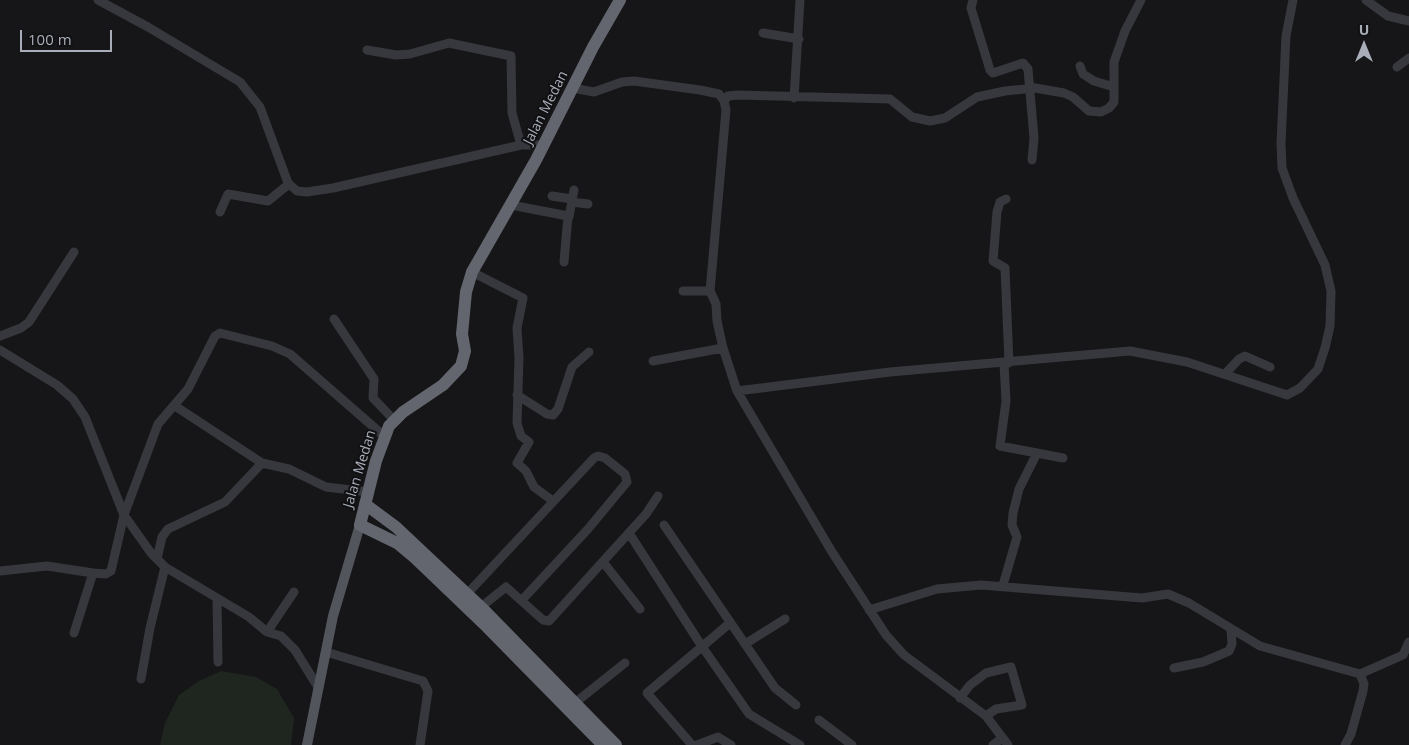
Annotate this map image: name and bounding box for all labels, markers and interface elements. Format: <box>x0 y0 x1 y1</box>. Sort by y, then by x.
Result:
scale bar <box>22 20 115 52</box>
north arrow <box>1339 20 1389 70</box>
text: U <box>1359 20 1369 39</box>
text: 100 m <box>28 29 72 49</box>
street label: Jalan Medan <box>520 68 572 148</box>
street label: Jalan Medan <box>340 428 380 510</box>

